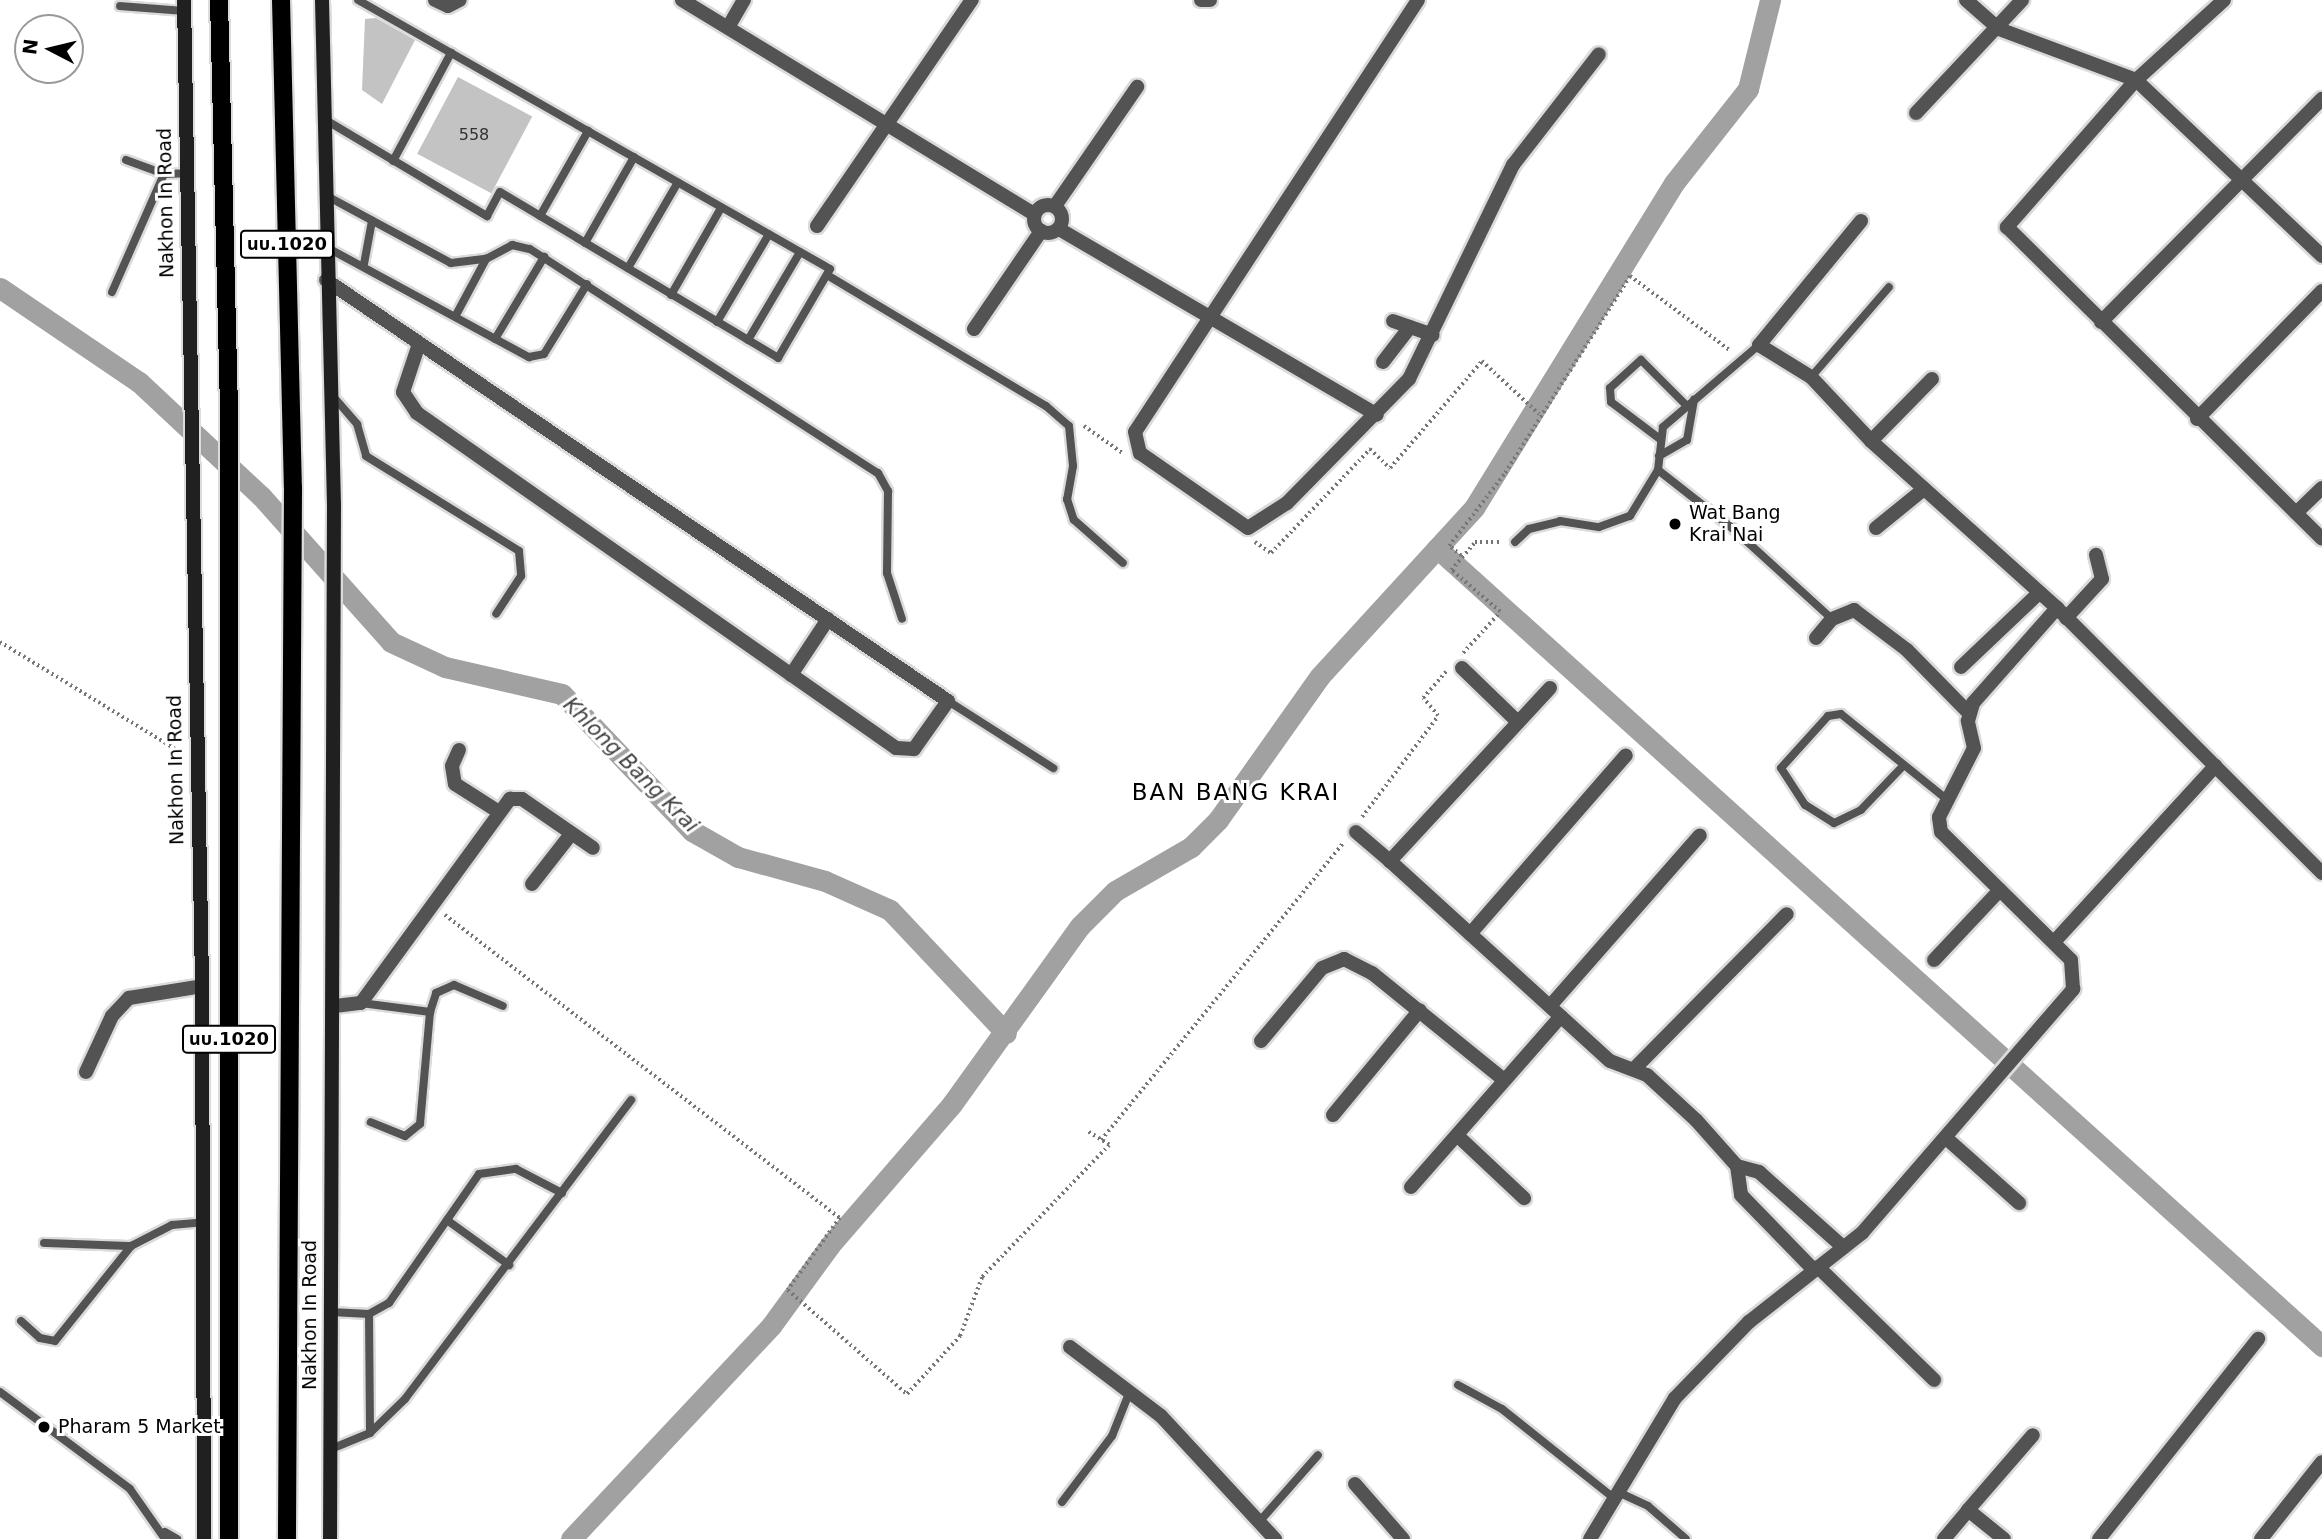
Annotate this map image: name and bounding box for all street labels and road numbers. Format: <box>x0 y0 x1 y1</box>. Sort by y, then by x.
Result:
street label: Nakhon In Road <box>153 128 179 278</box>
road number: นบ.1020 <box>240 230 334 258</box>
street label: Nakhon In Road <box>163 695 189 845</box>
road number: นบ.1020 <box>182 1024 276 1054</box>
street label: Nakhon In Road <box>299 1240 321 1390</box>

